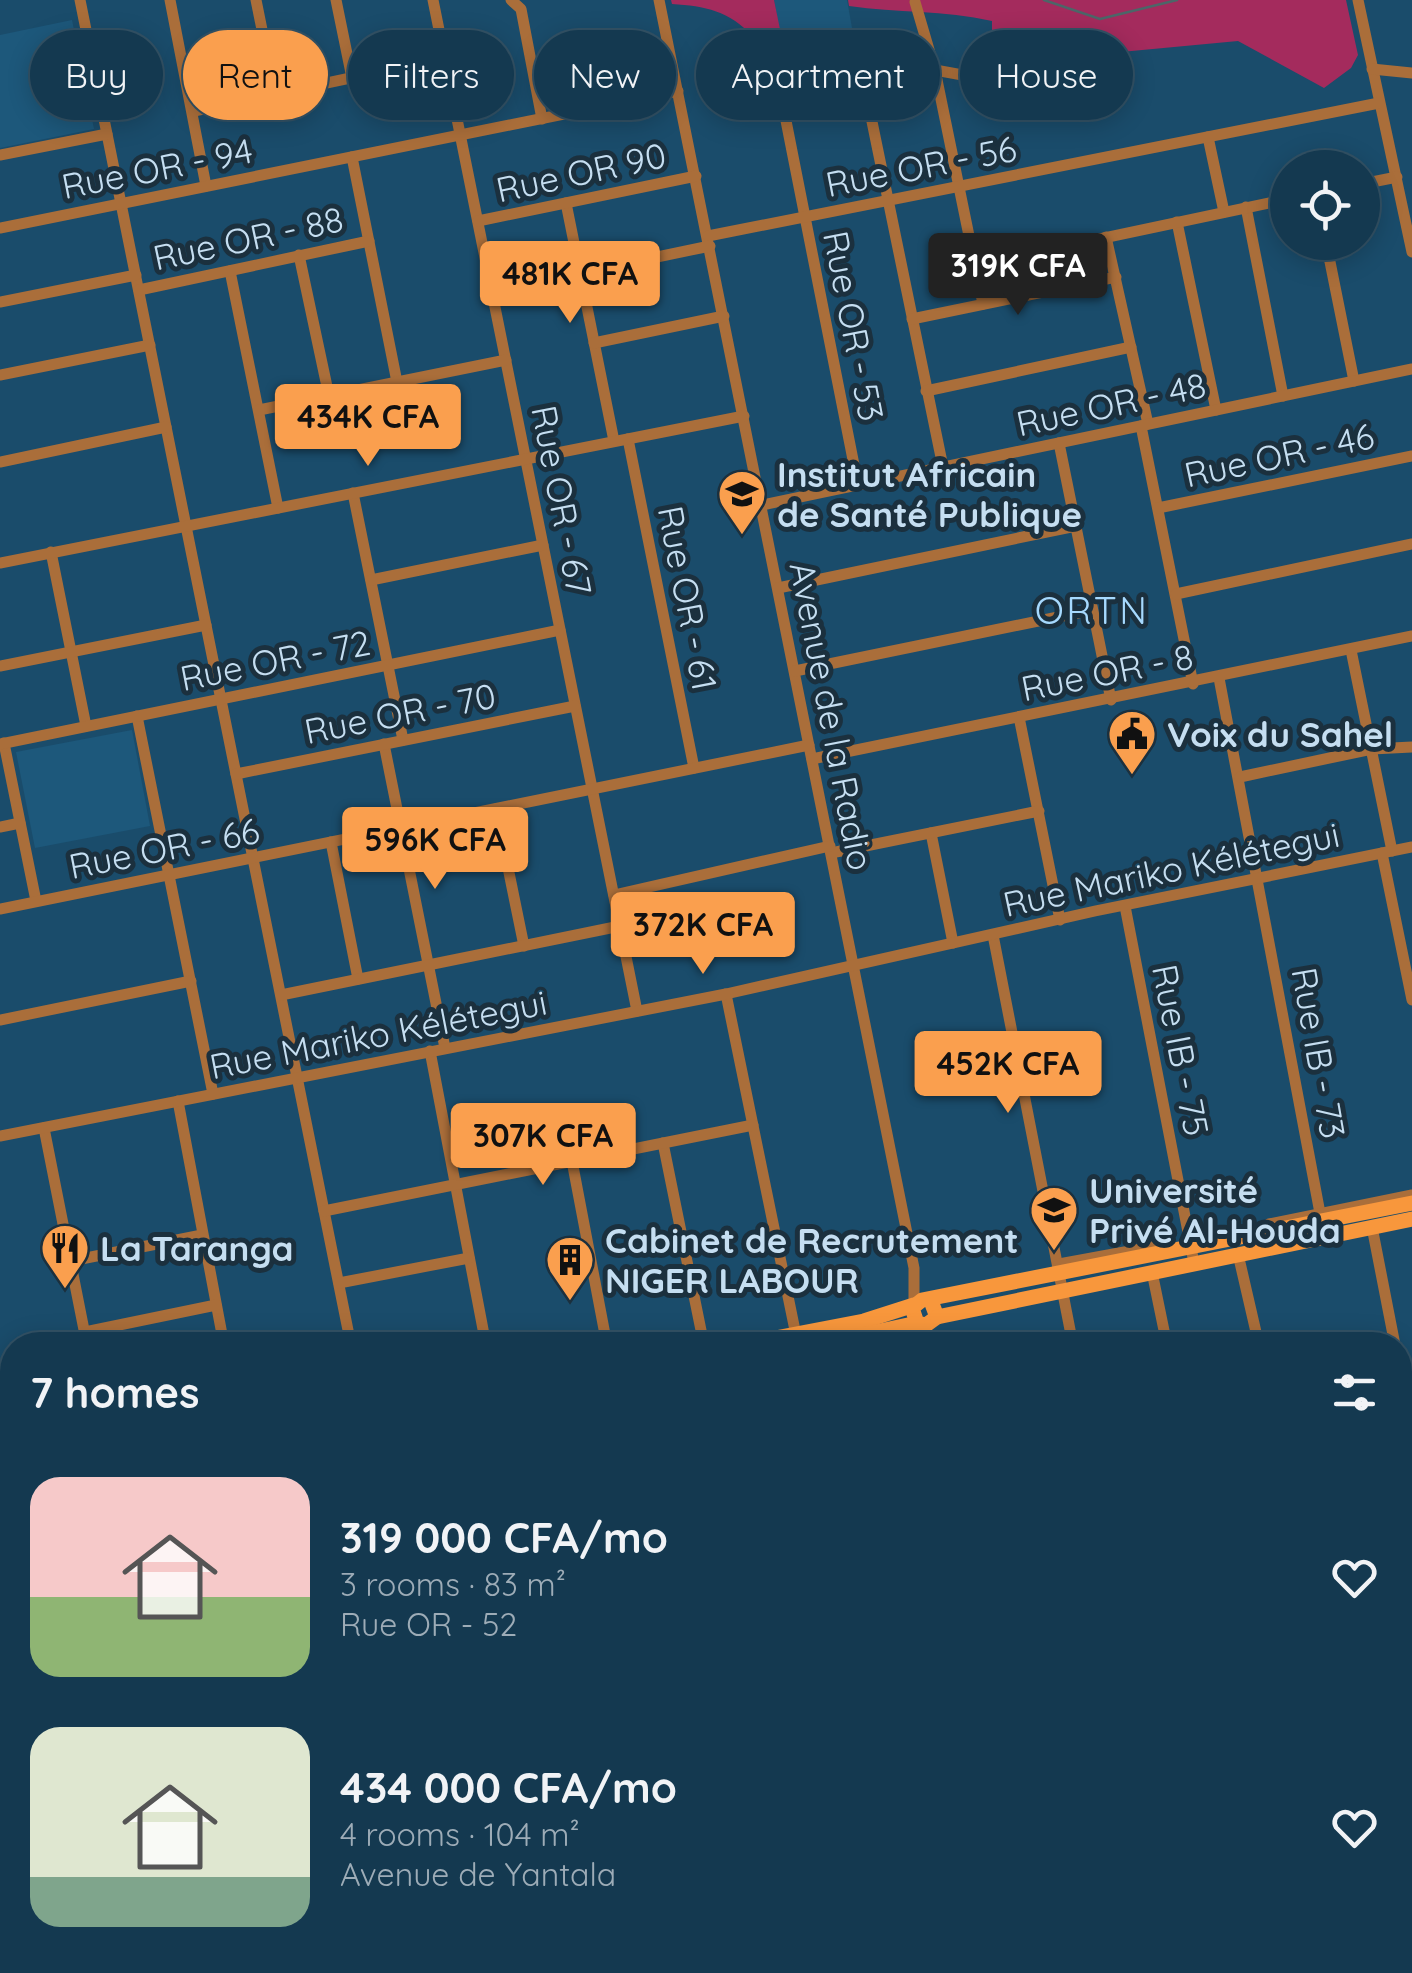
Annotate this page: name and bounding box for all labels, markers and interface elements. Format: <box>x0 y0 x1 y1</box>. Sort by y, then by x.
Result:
chip: Buy <box>30 30 163 120</box>
chip: Rent <box>183 30 328 120</box>
chip: Filters <box>348 30 514 120</box>
chip: New <box>534 30 676 120</box>
chip: Apartment <box>696 30 940 120</box>
chip: House <box>960 30 1133 120</box>
street label: Rue OR - 56 <box>822 126 1020 206</box>
street label: Rue OR - 94 <box>58 128 256 208</box>
street label: Rue OR 90 <box>492 133 670 211</box>
map controls <box>1270 150 1380 260</box>
button: locate <box>1270 150 1380 260</box>
street label: Rue OR - 88 <box>149 196 347 280</box>
street label: Rue OR - 53 <box>814 227 894 425</box>
pin: 319K CFA <box>915 233 1121 318</box>
pin: 481K CFA <box>467 241 673 326</box>
text: 319K CFA <box>950 245 1086 285</box>
text: 481K CFA <box>502 253 638 293</box>
street label: Rue OR - 48 <box>1012 362 1210 446</box>
pin: 434K CFA <box>265 384 471 469</box>
text: 434K CFA <box>297 396 439 436</box>
street label: Rue OR - 67 <box>522 401 602 599</box>
street label: Rue OR - 46 <box>1180 413 1378 497</box>
place label: Institut Africain de Santé Publique <box>777 452 1082 536</box>
school or university icon: Institut Africain de Santé Publique <box>716 468 768 536</box>
street label: Rue OR - 61 <box>649 502 727 694</box>
street label: Avenue de la Radio <box>781 558 883 874</box>
district label: ORTN <box>1035 586 1149 634</box>
street label: Rue OR - 72 <box>176 620 374 700</box>
street label: Rue OR - 8 <box>1017 634 1197 710</box>
street label: Rue OR - 70 <box>301 673 499 753</box>
public building icon: Voix du Sahel <box>1106 708 1158 776</box>
place label: Voix du Sahel <box>1167 712 1393 756</box>
pin: 596K CFA <box>332 807 538 892</box>
street label: Rue OR - 66 <box>65 808 263 888</box>
street label: Rue Mariko Kélétegui <box>999 812 1343 926</box>
text: 596K CFA <box>364 819 506 859</box>
pin: 372K CFA <box>600 892 806 977</box>
text: 372K CFA <box>633 904 773 944</box>
street label: Rue IB - 75 <box>1143 961 1219 1139</box>
street label: Rue IB - 73 <box>1282 964 1356 1142</box>
street label: Rue Mariko Kélétegui <box>206 980 550 1088</box>
pin: 452K CFA <box>905 1031 1111 1116</box>
text: 452K CFA <box>937 1043 1079 1083</box>
pin: 307K CFA <box>440 1103 646 1188</box>
text: 307K CFA <box>473 1115 613 1155</box>
place label: Université Privé Al-Houda <box>1089 1168 1341 1252</box>
school or university icon: Université Privé Al-Houda <box>1028 1184 1080 1252</box>
place label: Cabinet de Recrutement NIGER LABOUR <box>605 1218 1019 1302</box>
restaurant icon: La Taranga <box>39 1222 91 1290</box>
place label: La Taranga <box>100 1226 294 1270</box>
building icon: Cabinet de Recrutement NIGER LABOUR <box>544 1234 596 1302</box>
icon: filters <box>1327 1365 1382 1420</box>
text: 7 homes <box>30 1366 199 1419</box>
text: 319 000 CFA/mo <box>340 1511 668 1564</box>
icon: home <box>110 1517 230 1637</box>
icon: heart <box>1327 1550 1382 1605</box>
text: 3 rooms · 83 m² <box>340 1564 566 1604</box>
text: Rue OR - 52 <box>340 1604 517 1644</box>
text: 434 000 CFA/mo <box>340 1761 677 1814</box>
icon: home <box>110 1767 230 1887</box>
icon: heart <box>1327 1800 1382 1855</box>
text: 4 rooms · 104 m² <box>340 1814 580 1854</box>
text: Avenue de Yantala <box>340 1854 616 1894</box>

